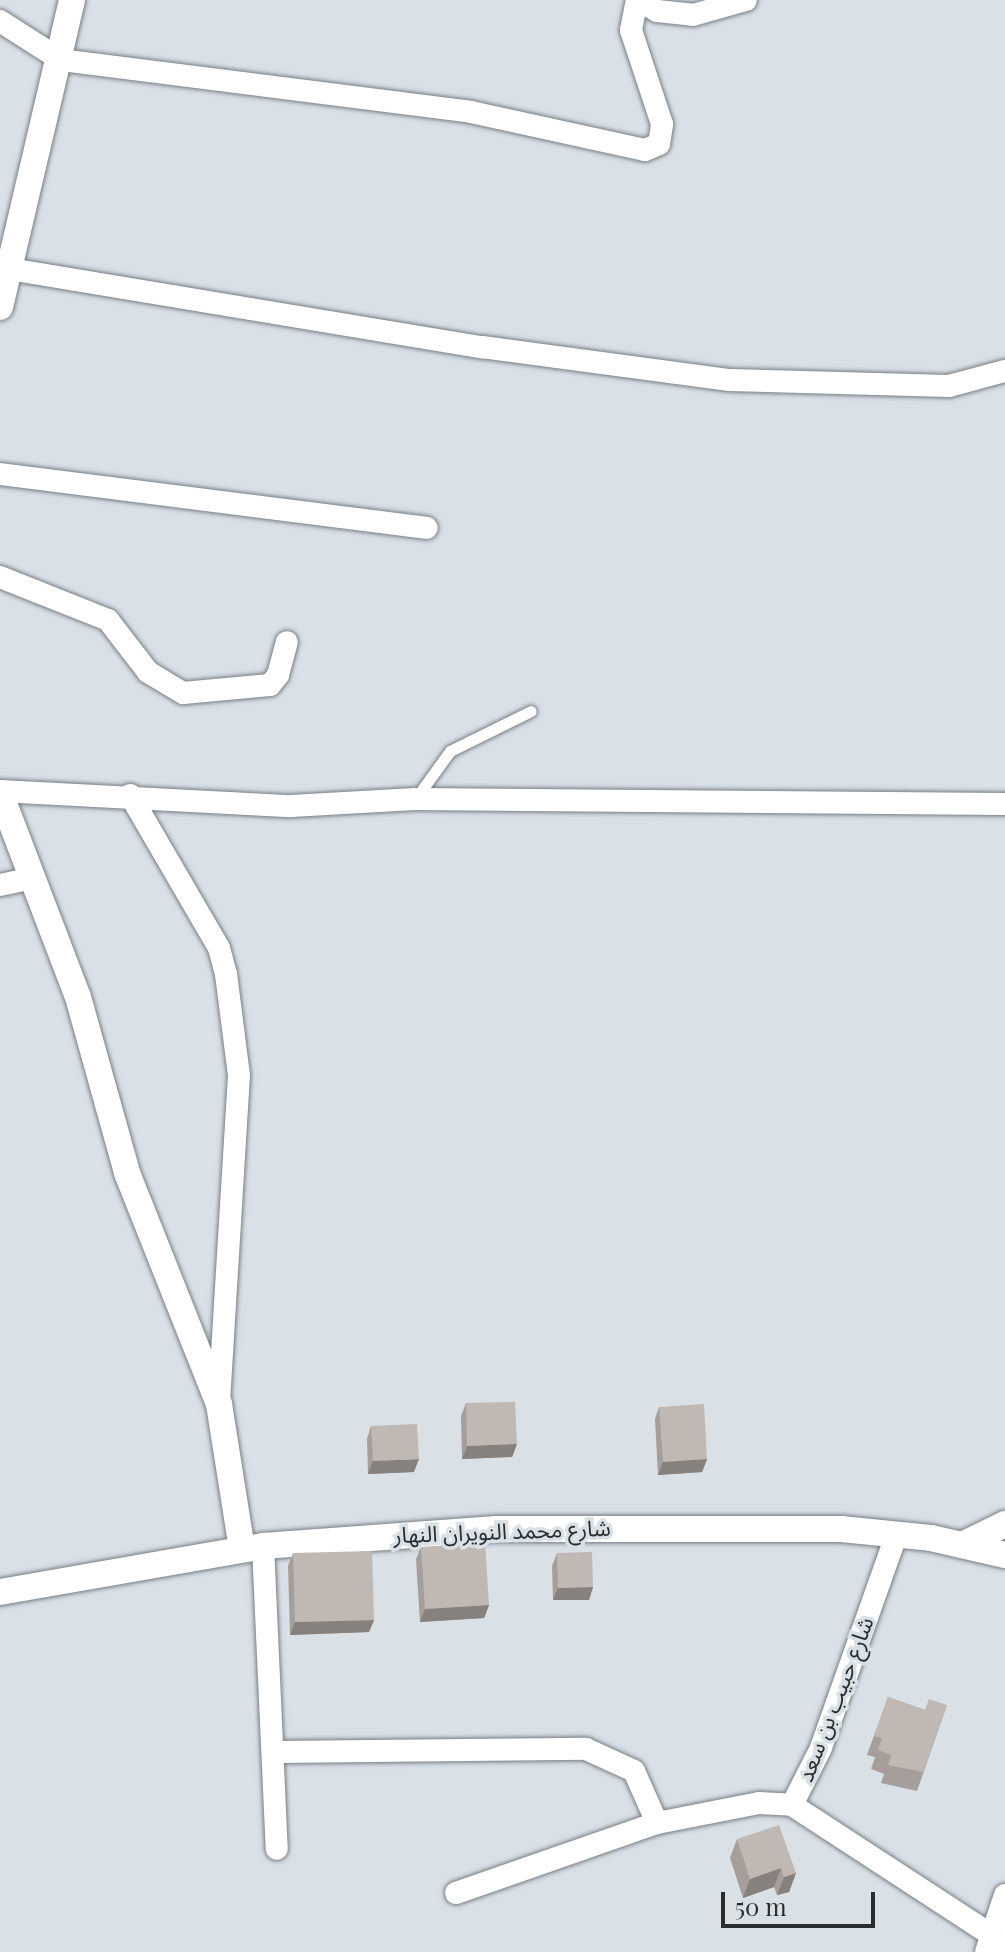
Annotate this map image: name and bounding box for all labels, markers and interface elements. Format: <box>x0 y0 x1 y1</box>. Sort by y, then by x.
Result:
street label: شارع محمد النويران النهار <box>393 1514 611 1548</box>
street label: شارع حبيب بن سعد <box>791 1613 879 1785</box>
scale bar <box>725 1876 879 1926</box>
text: 50 m <box>735 1890 787 1922</box>

